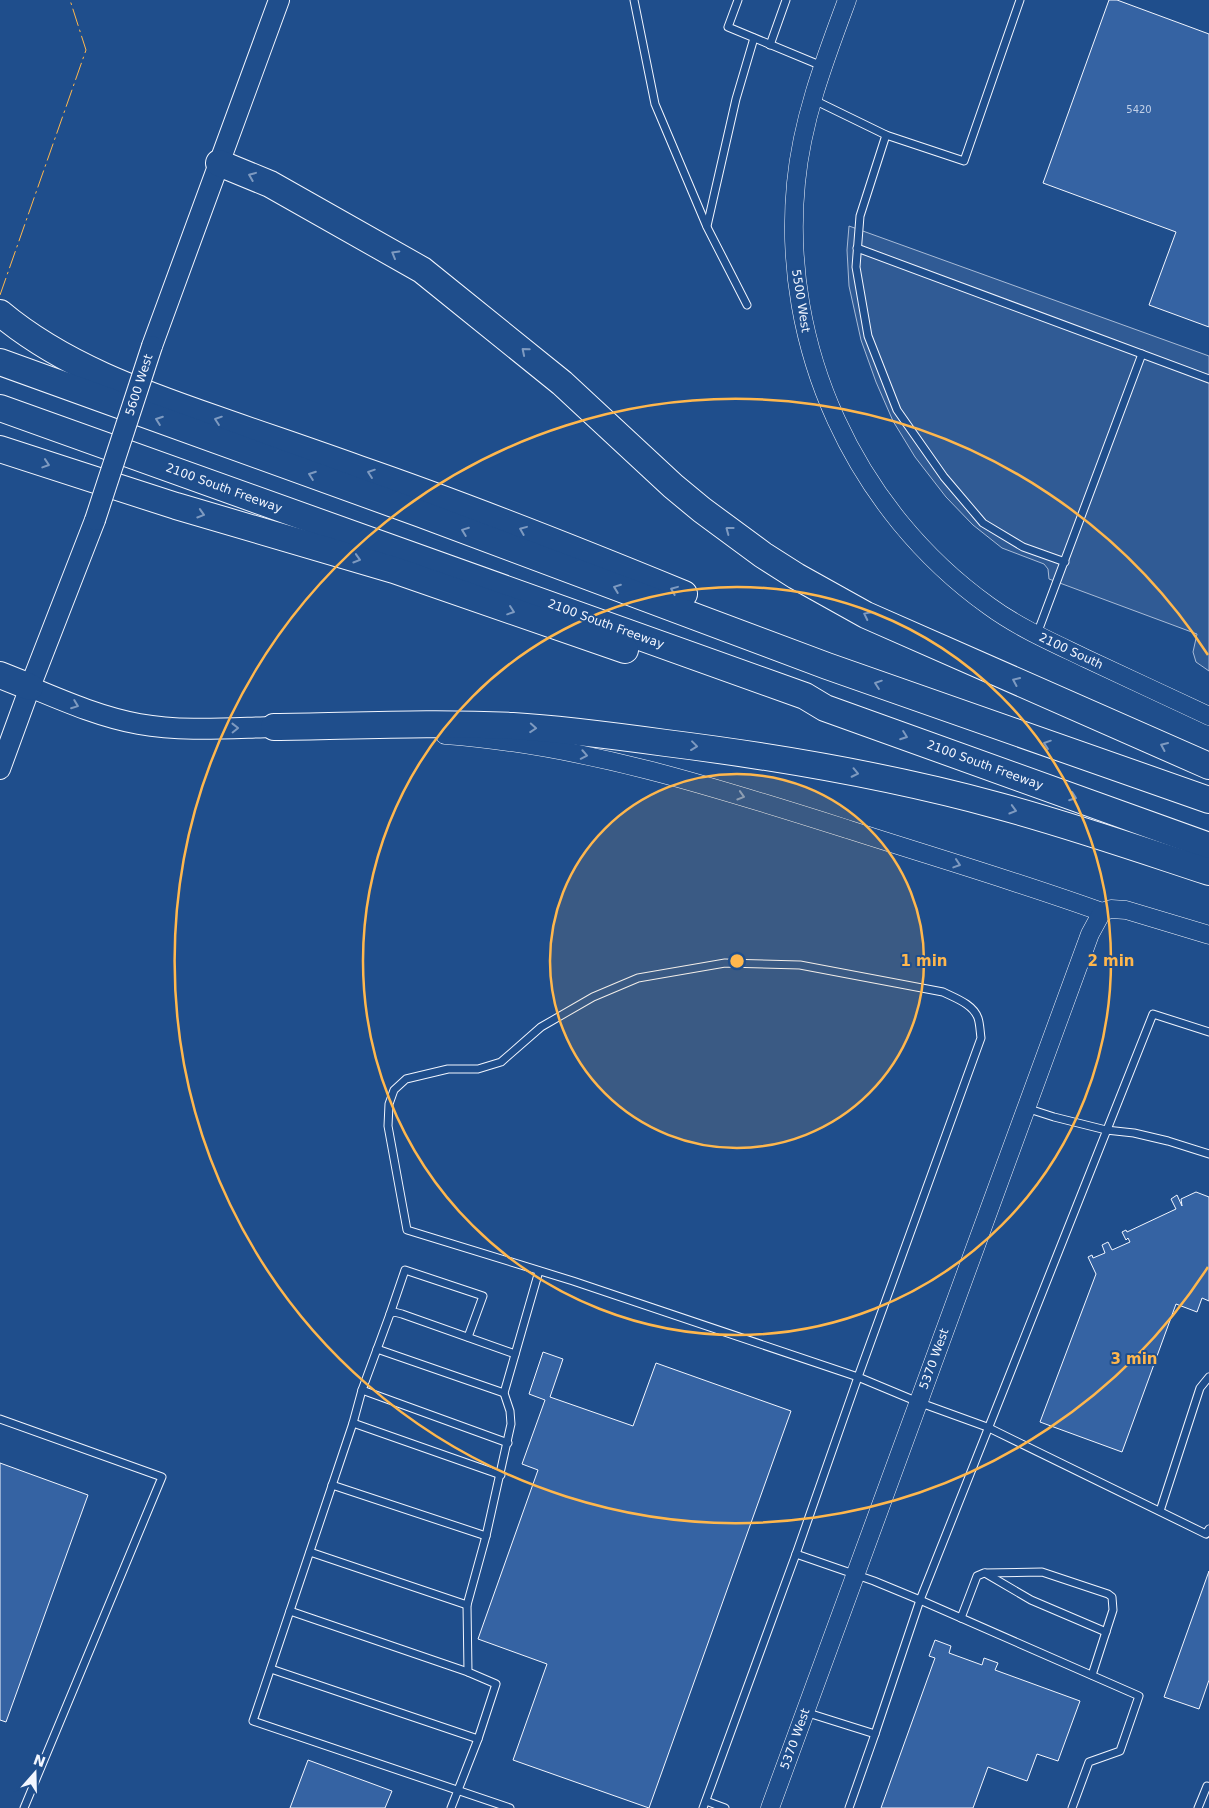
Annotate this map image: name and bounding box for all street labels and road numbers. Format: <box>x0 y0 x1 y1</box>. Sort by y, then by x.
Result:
street label: 5500 West <box>789 268 813 334</box>
street label: 5600 West <box>122 352 156 418</box>
street label: 2100 South Freeway <box>164 460 284 516</box>
street label: 2100 South Freeway <box>546 596 666 652</box>
street label: 2100 South <box>1037 630 1105 672</box>
street label: 2100 South Freeway <box>925 737 1045 793</box>
street label: 5370 West <box>917 1326 952 1391</box>
street label: 5370 West <box>778 1706 813 1771</box>

